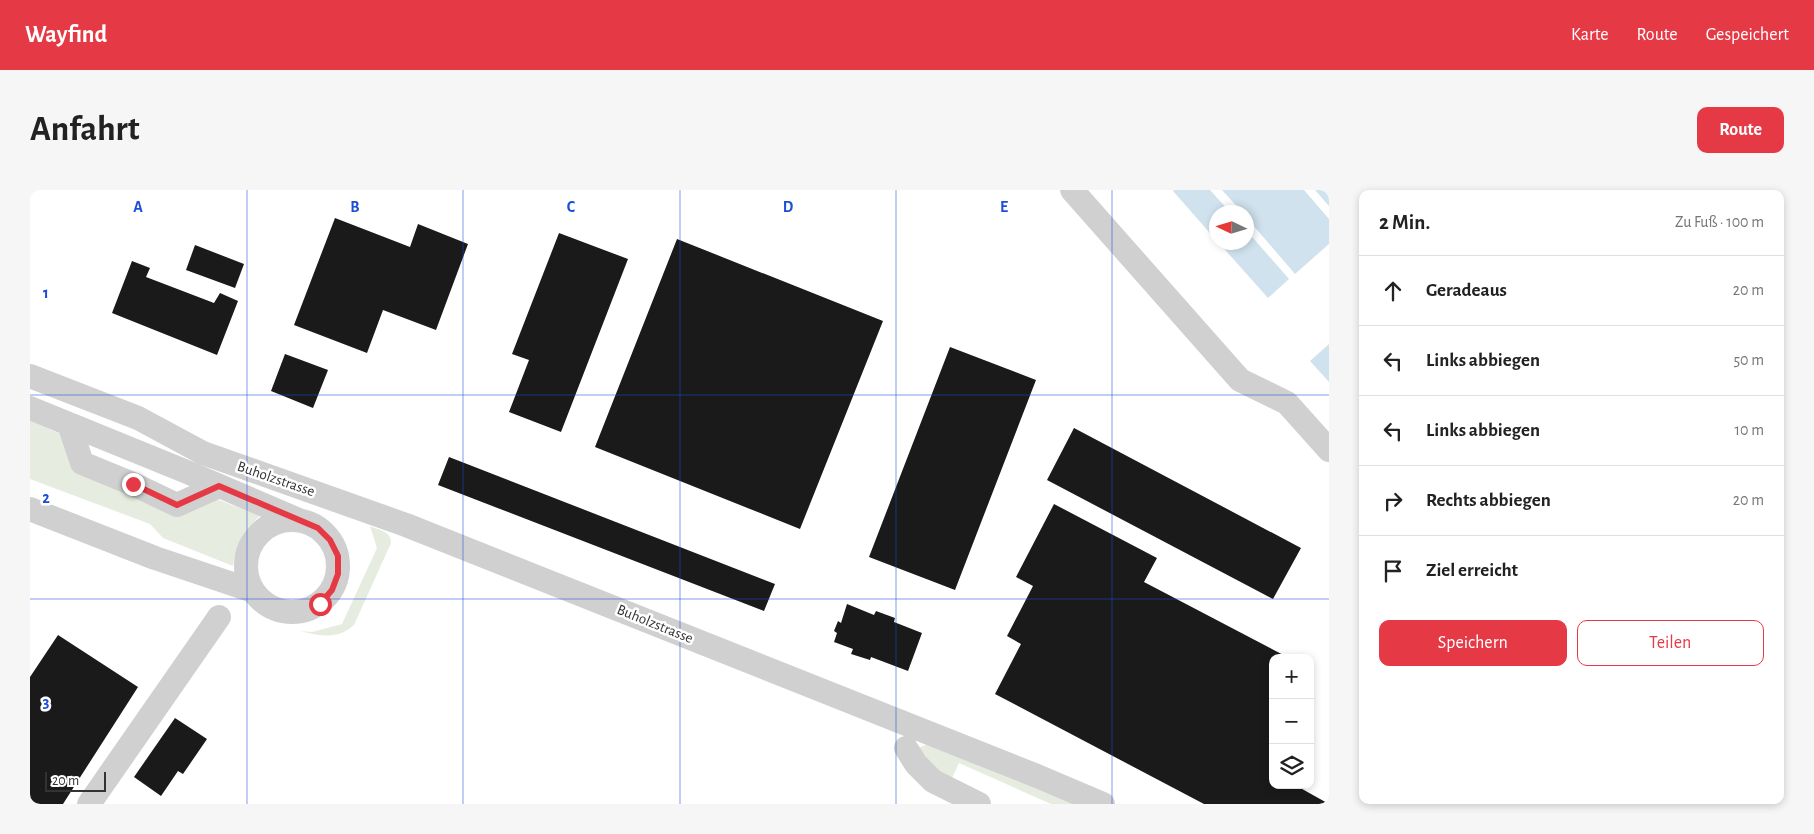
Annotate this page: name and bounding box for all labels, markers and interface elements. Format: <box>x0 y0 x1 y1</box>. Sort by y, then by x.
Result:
text: Wayfind <box>25 23 107 47</box>
text: Karte <box>1571 26 1608 44</box>
text: Route <box>1636 26 1678 44</box>
text: Gespeichert <box>1706 26 1789 44</box>
button: Route <box>1697 107 1784 153</box>
text: Anfahrt <box>30 112 140 147</box>
text: A <box>133 199 143 215</box>
text: B <box>350 199 360 215</box>
text: C <box>567 199 576 215</box>
text: D <box>783 199 794 215</box>
text: E <box>1000 199 1008 215</box>
north arrow <box>1209 205 1254 250</box>
text: 2 Min. <box>1379 212 1430 233</box>
text: Zu Fuß · 100 m <box>1675 214 1764 230</box>
icon: ahead <box>1379 277 1407 305</box>
text: Geradeaus <box>1426 281 1507 300</box>
text: 20 m <box>1733 282 1764 298</box>
text: 1 <box>43 285 49 301</box>
icon: left <box>1379 347 1407 375</box>
text: Links abbiegen <box>1426 351 1540 370</box>
text: 50 m <box>1733 352 1764 368</box>
icon: left <box>1379 417 1407 445</box>
text: Links abbiegen <box>1426 421 1540 440</box>
text: 10 m <box>1735 422 1764 438</box>
street label: Buholzstrasse <box>235 459 317 499</box>
route end <box>122 473 145 496</box>
icon: right <box>1379 487 1407 515</box>
text: 2 <box>42 490 50 506</box>
text: Rechts abbiegen <box>1426 491 1551 510</box>
text: 20 m <box>1733 492 1764 508</box>
icon: arrive <box>1379 557 1407 585</box>
text: Ziel erreicht <box>1426 561 1518 580</box>
route start <box>309 593 332 616</box>
street label: Buholzstrasse <box>615 602 695 646</box>
button: Speichern <box>1379 620 1567 666</box>
button: Teilen <box>1577 620 1764 666</box>
map controls <box>1269 654 1314 789</box>
button: + <box>1269 654 1314 699</box>
text: 3 <box>43 694 50 710</box>
button: − <box>1269 699 1314 744</box>
button: layers <box>1269 744 1314 789</box>
scale bar <box>45 769 106 792</box>
text: 20 m <box>52 774 79 788</box>

